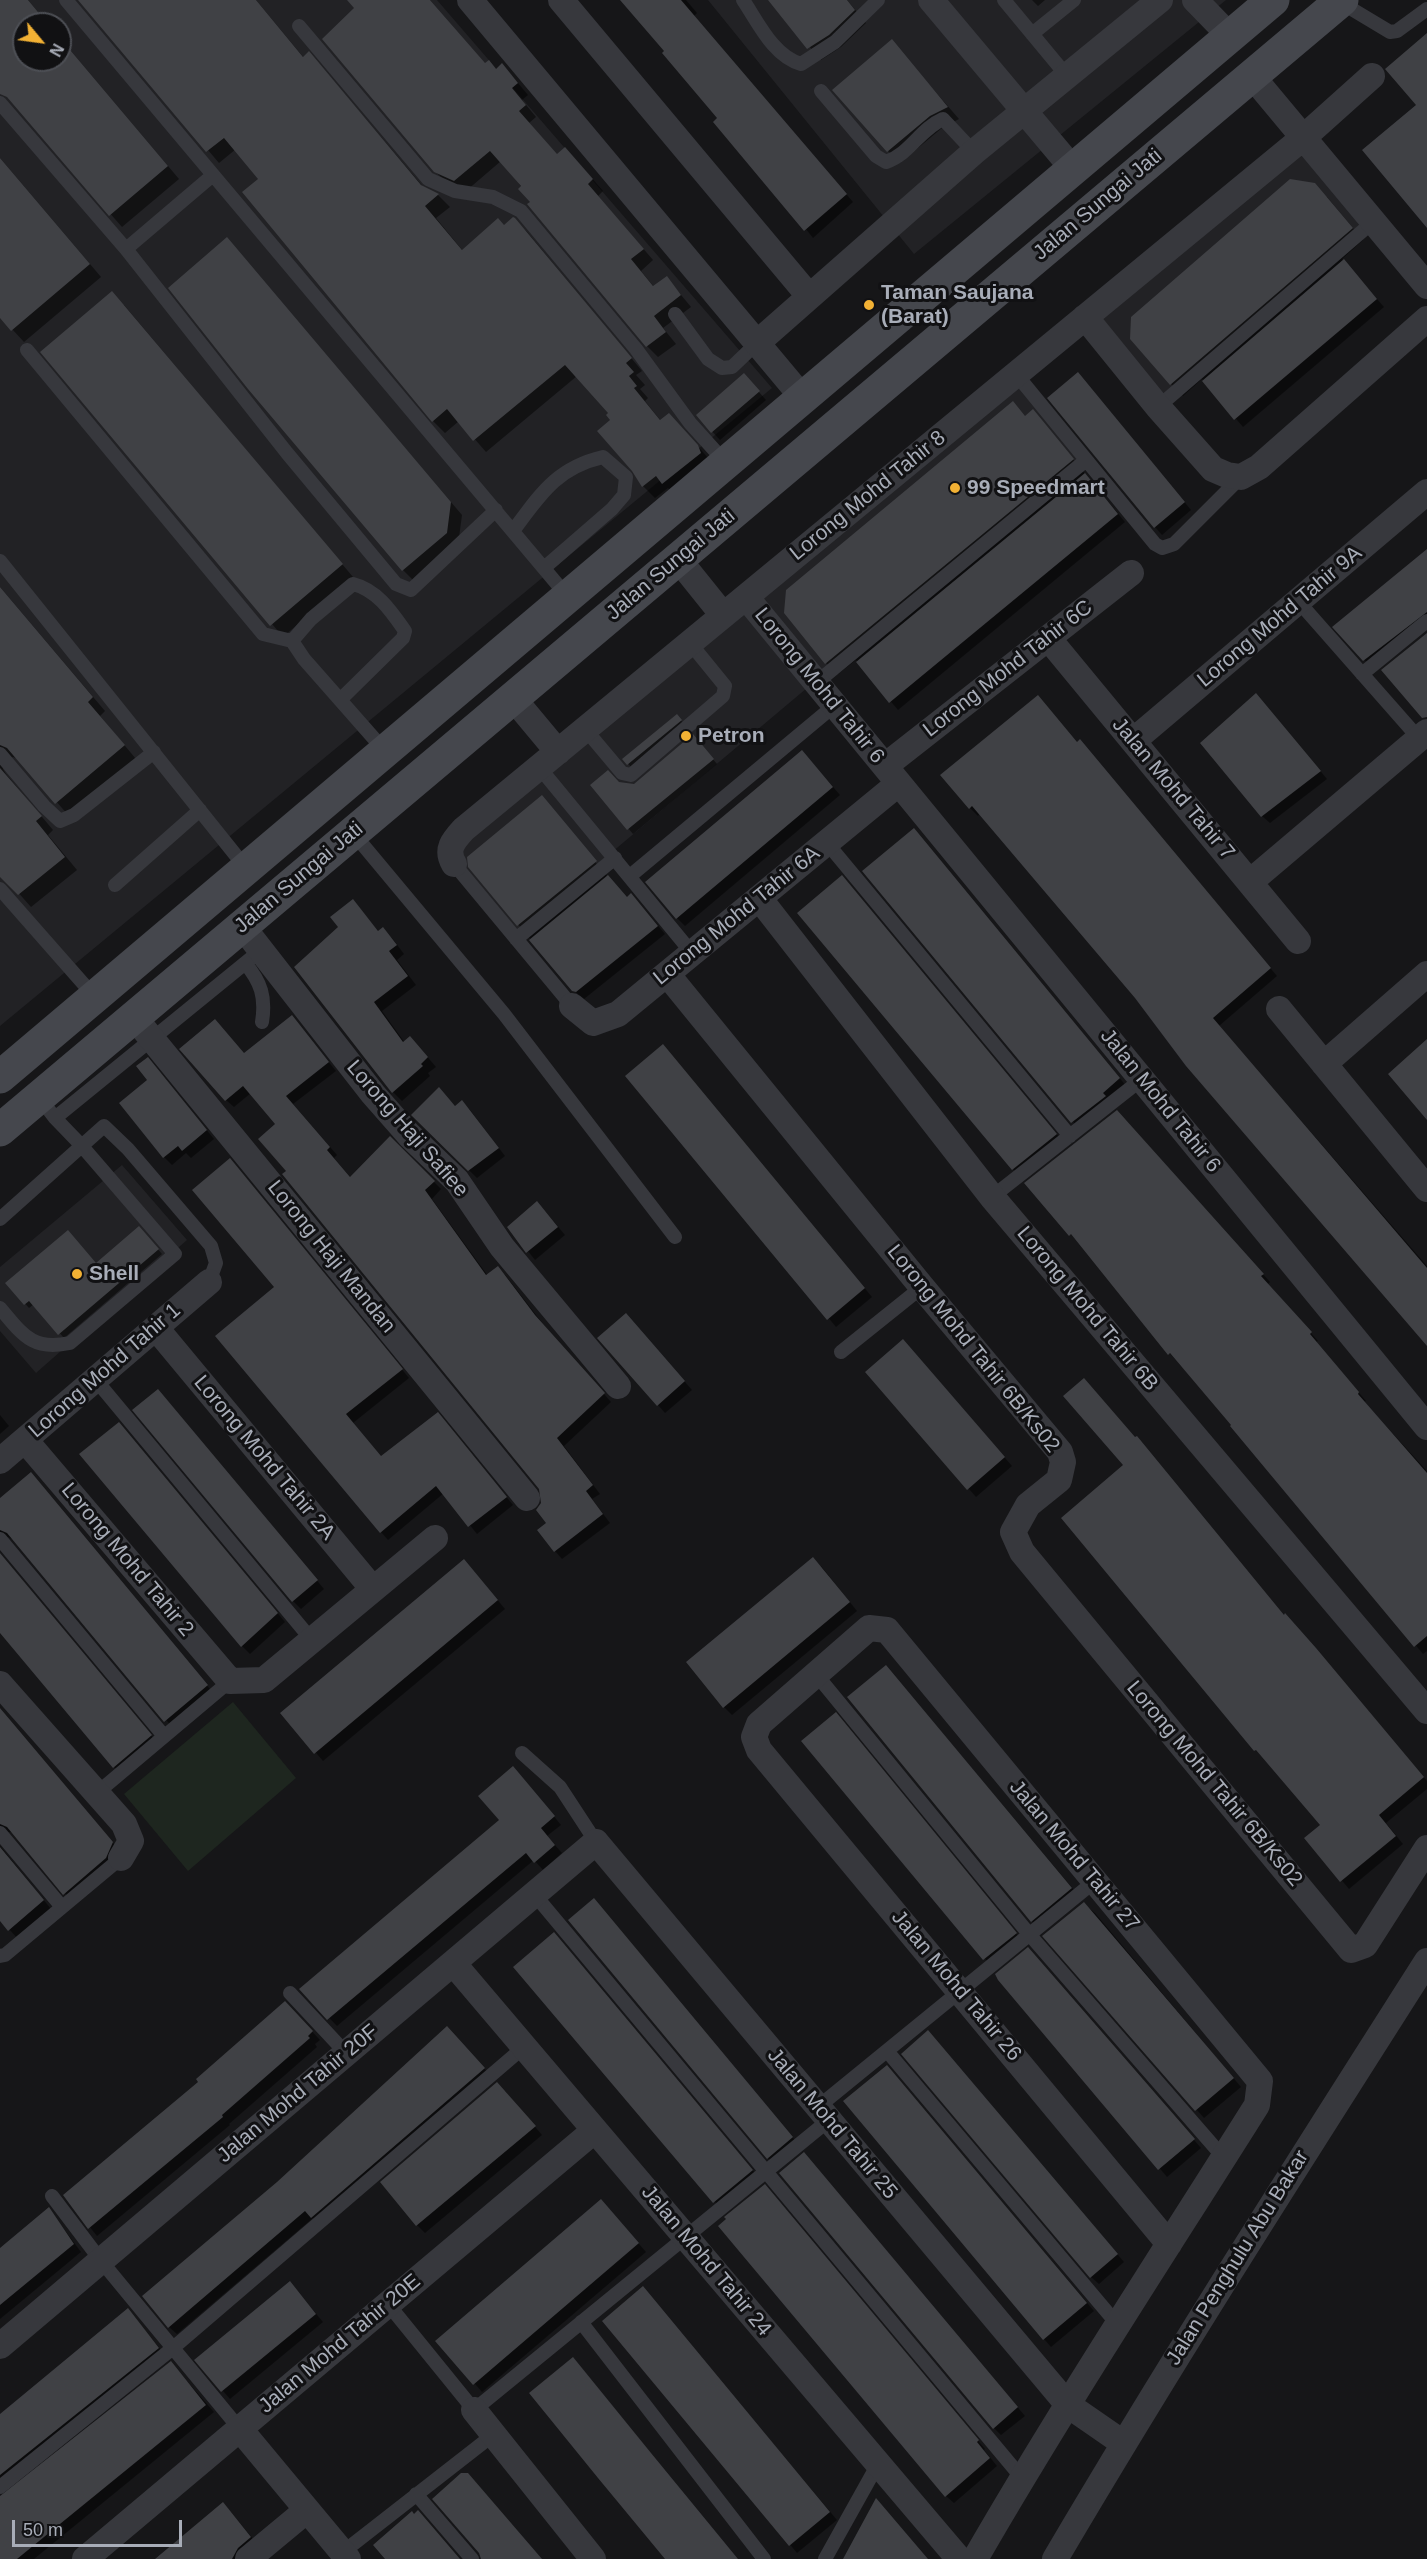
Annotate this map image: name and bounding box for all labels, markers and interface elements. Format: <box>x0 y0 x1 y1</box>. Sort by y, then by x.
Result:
north arrow <box>12 12 72 72</box>
text: N <box>46 41 67 59</box>
street label: Jalan Sungai Jati <box>1029 144 1167 266</box>
place label: Taman Saujana (Barat) <box>881 280 1033 330</box>
marker: Taman Saujana (Barat) <box>862 298 876 312</box>
street label: Lorong Mohd Tahir 8 <box>785 426 951 566</box>
place label: 99 Speedmart <box>967 475 1105 501</box>
marker: 99 Speedmart <box>948 481 962 495</box>
street label: Jalan Sungai Jati <box>602 504 740 626</box>
street label: Lorong Mohd Tahir 9A <box>1193 541 1367 693</box>
street label: Lorong Mohd Tahir 6C <box>918 595 1098 743</box>
street label: Lorong Mohd Tahir 6 <box>749 603 889 769</box>
street label: Jalan Mohd Tahir 7 <box>1106 713 1240 865</box>
place label: Petron <box>698 723 765 749</box>
marker: Petron <box>679 729 693 743</box>
street label: Jalan Sungai Jati <box>230 817 368 939</box>
street label: Lorong Mohd Tahir 6A <box>649 841 825 991</box>
street label: Jalan Mohd Tahir 6 <box>1094 1024 1226 1178</box>
street label: Lorong Haji Safiee <box>341 1056 473 1202</box>
street label: Lorong Haji Mandan <box>262 1176 400 1338</box>
street label: Lorong Mohd Tahir 6B <box>1011 1222 1163 1396</box>
street label: Lorong Mohd Tahir 6B/Ks02 <box>881 1240 1065 1458</box>
place label: Shell <box>89 1261 139 1287</box>
marker: Shell <box>70 1267 84 1281</box>
street label: Lorong Mohd Tahir 1 <box>24 1298 186 1444</box>
street label: Lorong Mohd Tahir 2A <box>188 1371 340 1545</box>
street label: Lorong Mohd Tahir 2 <box>55 1478 199 1642</box>
street label: Lorong Mohd Tahir 6B/Ks02 <box>1121 1676 1307 1892</box>
street label: Jalan Mohd Tahir 27 <box>1004 1775 1144 1937</box>
street label: Jalan Mohd Tahir 26 <box>886 1905 1026 2067</box>
street label: Jalan Mohd Tahir 20F <box>213 2019 383 2169</box>
street label: Jalan Mohd Tahir 25 <box>762 2043 902 2205</box>
street label: Jalan Penghulu Abu Bakar <box>1161 2146 1315 2370</box>
street label: Jalan Mohd Tahir 24 <box>636 2180 776 2342</box>
street label: Jalan Mohd Tahir 20E <box>254 2269 426 2419</box>
scale bar <box>15 2508 184 2546</box>
text: 50 m <box>23 2520 63 2540</box>

